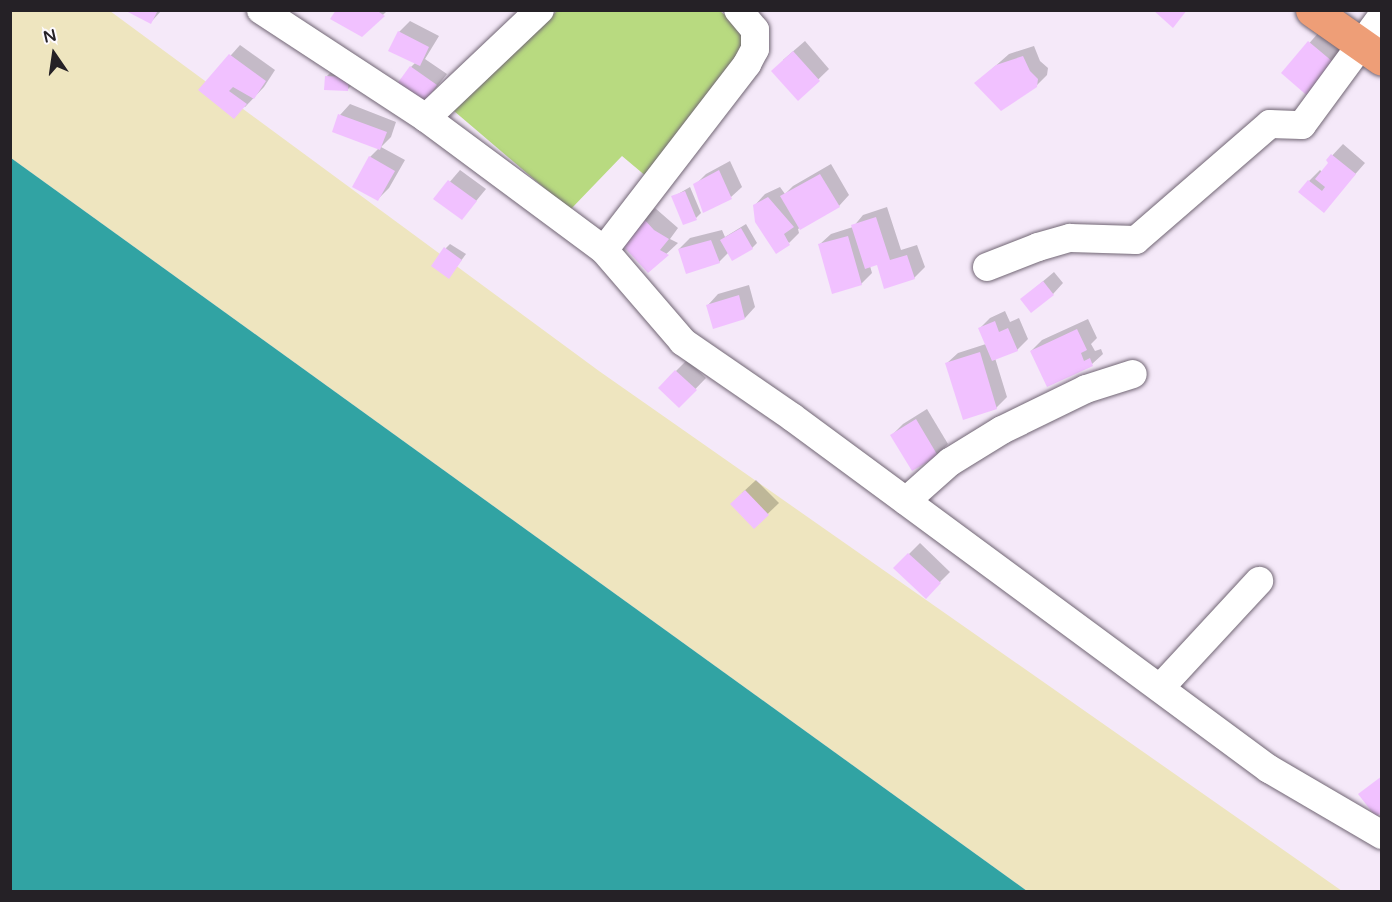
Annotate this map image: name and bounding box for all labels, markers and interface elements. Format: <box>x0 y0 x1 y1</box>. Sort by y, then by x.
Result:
north arrow <box>24 24 84 84</box>
text: N <box>41 25 58 48</box>

